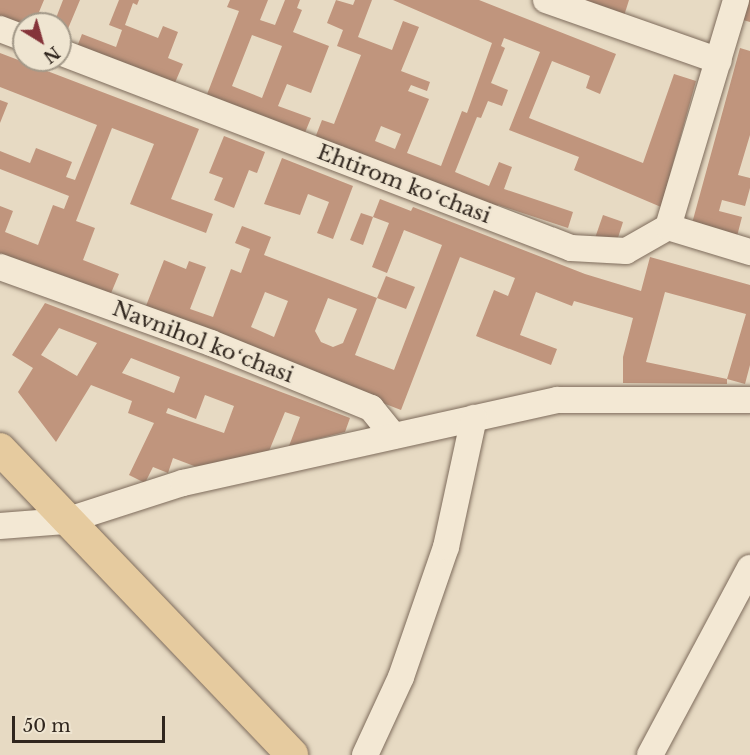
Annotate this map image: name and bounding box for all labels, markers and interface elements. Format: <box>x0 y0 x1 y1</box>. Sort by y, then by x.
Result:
north arrow <box>12 12 72 72</box>
text: N <box>40 42 64 67</box>
street label: Ehtirom koʻchasi <box>314 139 494 229</box>
street label: Navnihol koʻchasi <box>109 296 297 388</box>
scale bar <box>15 704 168 742</box>
text: 50 m <box>23 715 71 737</box>

